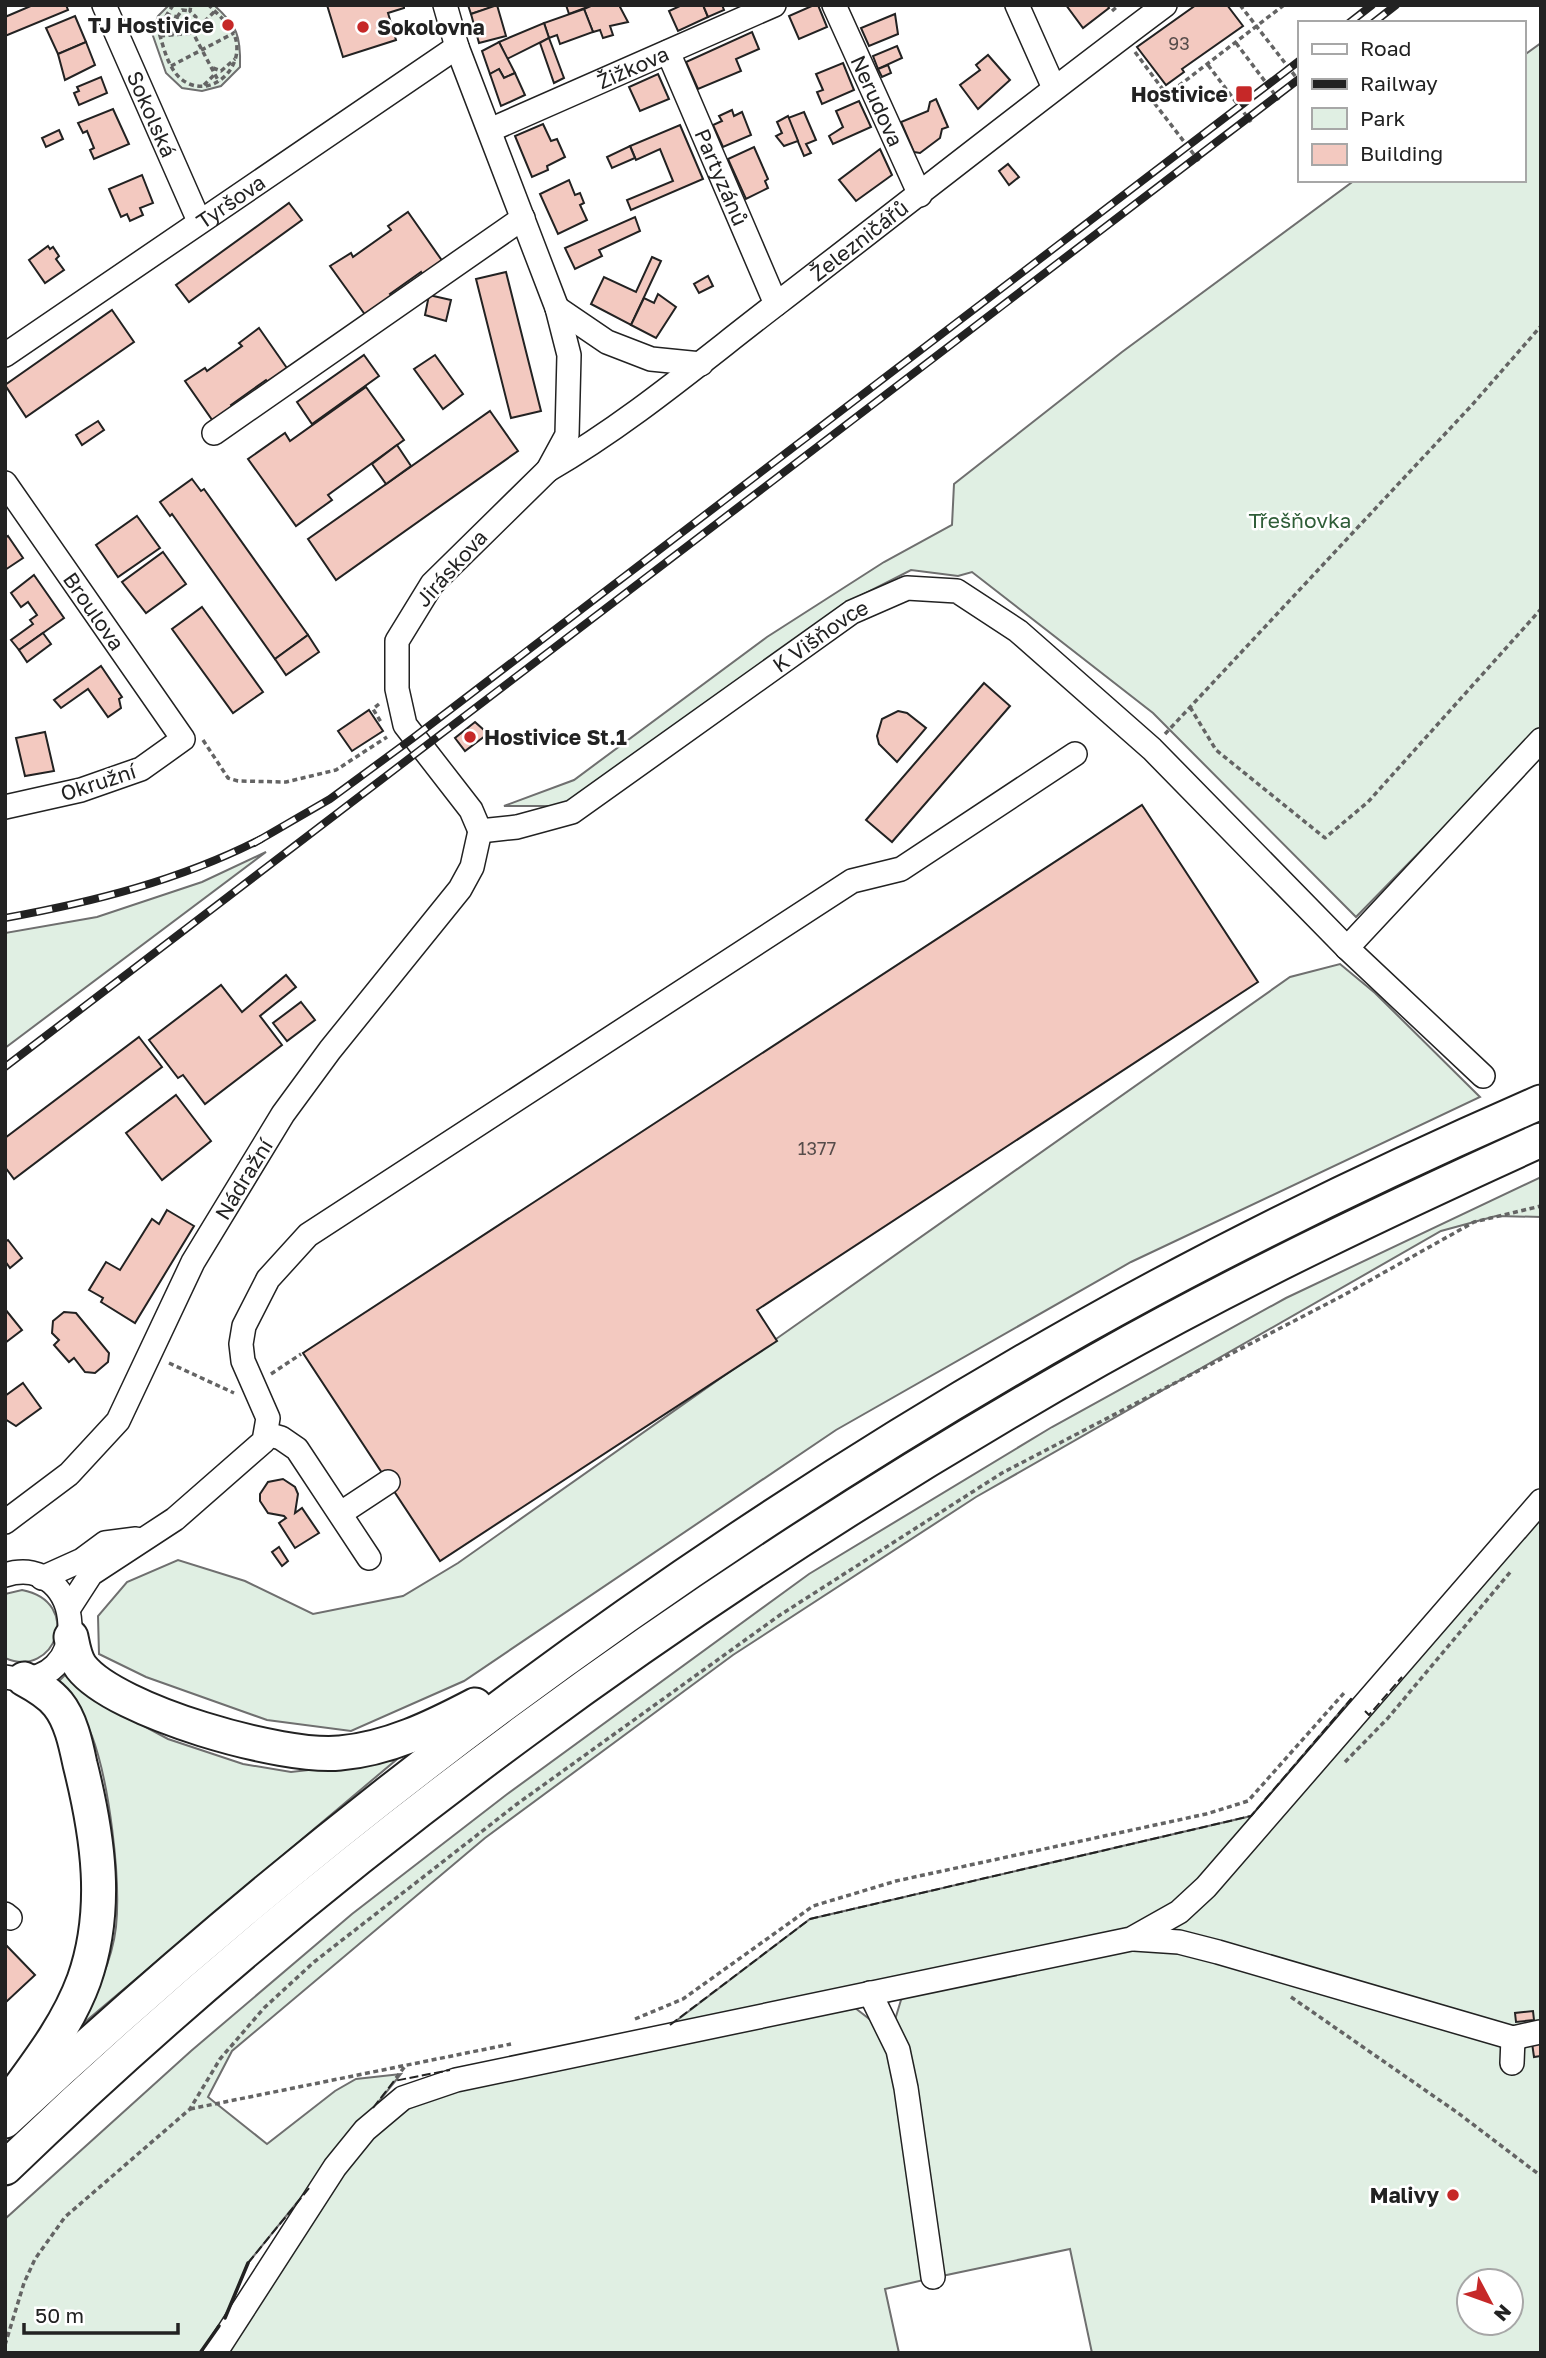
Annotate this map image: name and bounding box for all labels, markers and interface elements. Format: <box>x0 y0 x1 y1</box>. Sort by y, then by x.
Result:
place label: TJ Hostivice <box>88 12 214 38</box>
place label: Sokolovna <box>377 14 485 40</box>
marker: TJ Hostivice <box>220 17 236 33</box>
marker: Sokolovna <box>355 19 371 35</box>
legend <box>1298 21 1525 182</box>
house number: 93 <box>1168 32 1190 54</box>
text: Road <box>1360 35 1411 61</box>
street label: Žižkova <box>593 40 673 94</box>
street label: Nerudova <box>845 51 909 150</box>
street label: Sokolská <box>122 67 182 161</box>
text: Railway <box>1360 70 1438 96</box>
place label: Hostivice <box>1131 81 1228 107</box>
marker: Hostivice <box>1234 84 1254 104</box>
text: Park <box>1360 105 1406 131</box>
street label: Partyzánů <box>689 125 754 229</box>
text: Building <box>1360 140 1443 166</box>
street label: Tyršova <box>191 169 270 234</box>
street label: Železničářů <box>805 194 913 286</box>
park label: Třešňovka <box>1248 507 1352 533</box>
street label: Jiráskova <box>410 524 492 612</box>
street label: Broulova <box>58 567 130 655</box>
street label: K Višňovce <box>767 594 872 678</box>
place label: Hostivice St.1 <box>484 724 627 750</box>
marker: Hostivice St.1 <box>462 729 478 745</box>
street label: Okružní <box>57 757 140 806</box>
street label: Nádražní <box>209 1133 279 1224</box>
house number: 1377 <box>798 1137 836 1159</box>
place label: Malivy <box>1370 2182 1439 2208</box>
marker: Malivy <box>1445 2187 1461 2203</box>
north arrow <box>1455 2267 1525 2337</box>
scale bar <box>24 2292 178 2336</box>
text: N <box>1490 2300 1517 2326</box>
text: 50 m <box>35 2302 84 2328</box>

